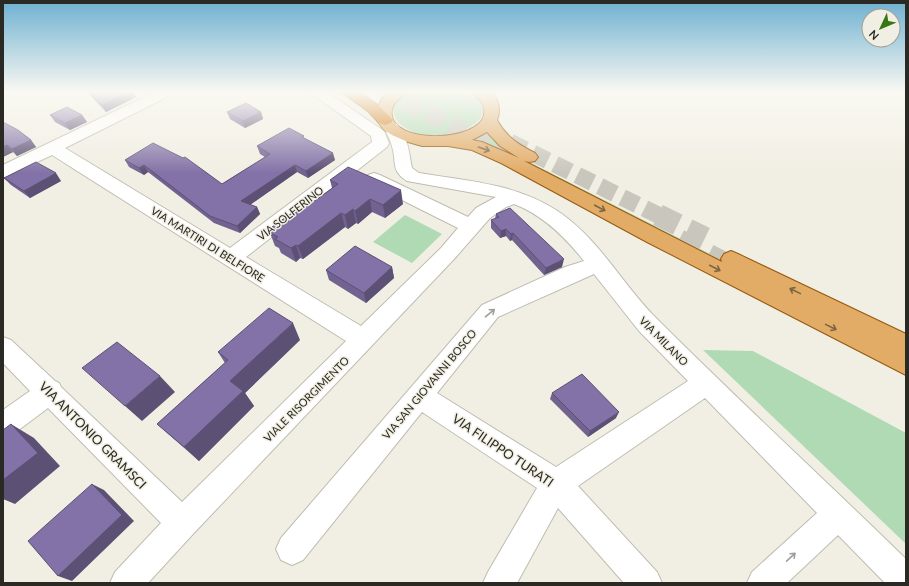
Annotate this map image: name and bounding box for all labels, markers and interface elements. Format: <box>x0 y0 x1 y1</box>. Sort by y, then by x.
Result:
north arrow <box>861 8 901 48</box>
text: N <box>866 28 881 43</box>
one-way arrow <box>478 146 490 154</box>
street label: VIA SOLFERINO <box>254 183 326 243</box>
street label: VIA MARTIRI DI BELFIORE <box>149 204 267 284</box>
one-way arrow <box>593 205 605 213</box>
one-way arrow <box>709 265 721 272</box>
one-way arrow <box>790 287 802 294</box>
one-way arrow <box>485 308 496 317</box>
street label: VIA MILANO <box>637 314 691 368</box>
one-way arrow <box>825 324 837 331</box>
street label: VIA SAN GIOVANNI BOSCO <box>379 326 479 442</box>
street label: VIALE RISORGIMENTO <box>261 353 352 444</box>
street label: VIA ANTONIO GRAMSCI <box>36 378 150 492</box>
street label: VIA FILIPPO TURATI <box>449 410 557 490</box>
one-way arrow <box>786 552 797 561</box>

